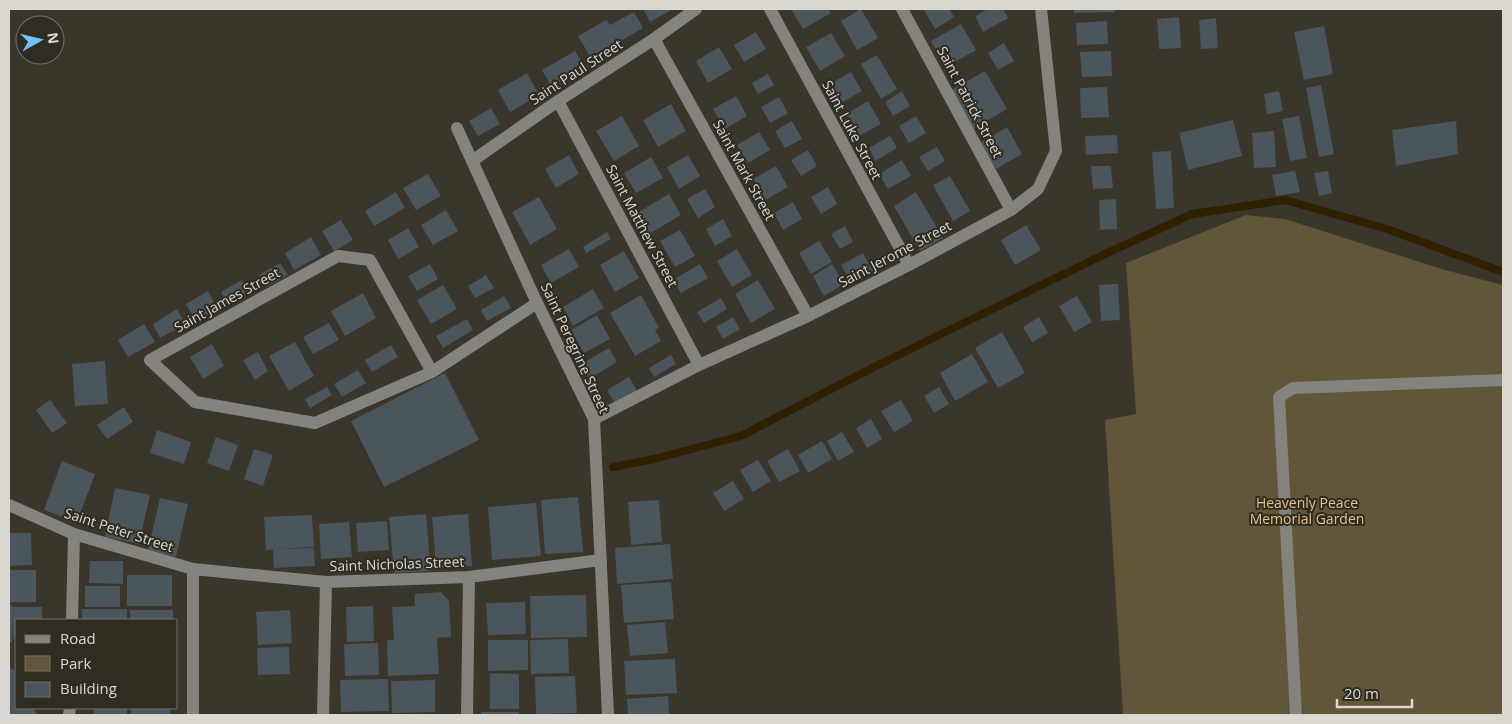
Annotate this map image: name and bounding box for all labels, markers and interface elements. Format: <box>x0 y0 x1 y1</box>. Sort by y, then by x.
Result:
north arrow <box>15 15 65 65</box>
text: N <box>43 31 64 45</box>
street label: Saint Paul Street <box>526 34 626 109</box>
street label: Saint Patrick Street <box>933 43 1008 161</box>
street label: Saint Luke Street <box>818 77 887 183</box>
street label: Saint Mark Street <box>709 116 780 224</box>
street label: Saint Matthew Street <box>602 161 683 291</box>
street label: Saint Jerome Street <box>835 216 955 291</box>
street label: Saint James Street <box>171 263 283 336</box>
street label: Saint Peregrine Street <box>537 279 614 416</box>
park label: Heavenly Peace Memorial Garden <box>1250 493 1364 528</box>
street label: Saint Peter Street <box>62 503 176 556</box>
street label: Saint Nicholas Street <box>329 552 465 575</box>
legend <box>15 619 178 709</box>
text: Road <box>60 628 96 648</box>
text: Park <box>60 653 91 673</box>
scale bar <box>1337 676 1412 708</box>
text: Building <box>60 678 117 698</box>
text: 20 m <box>1344 683 1379 703</box>

